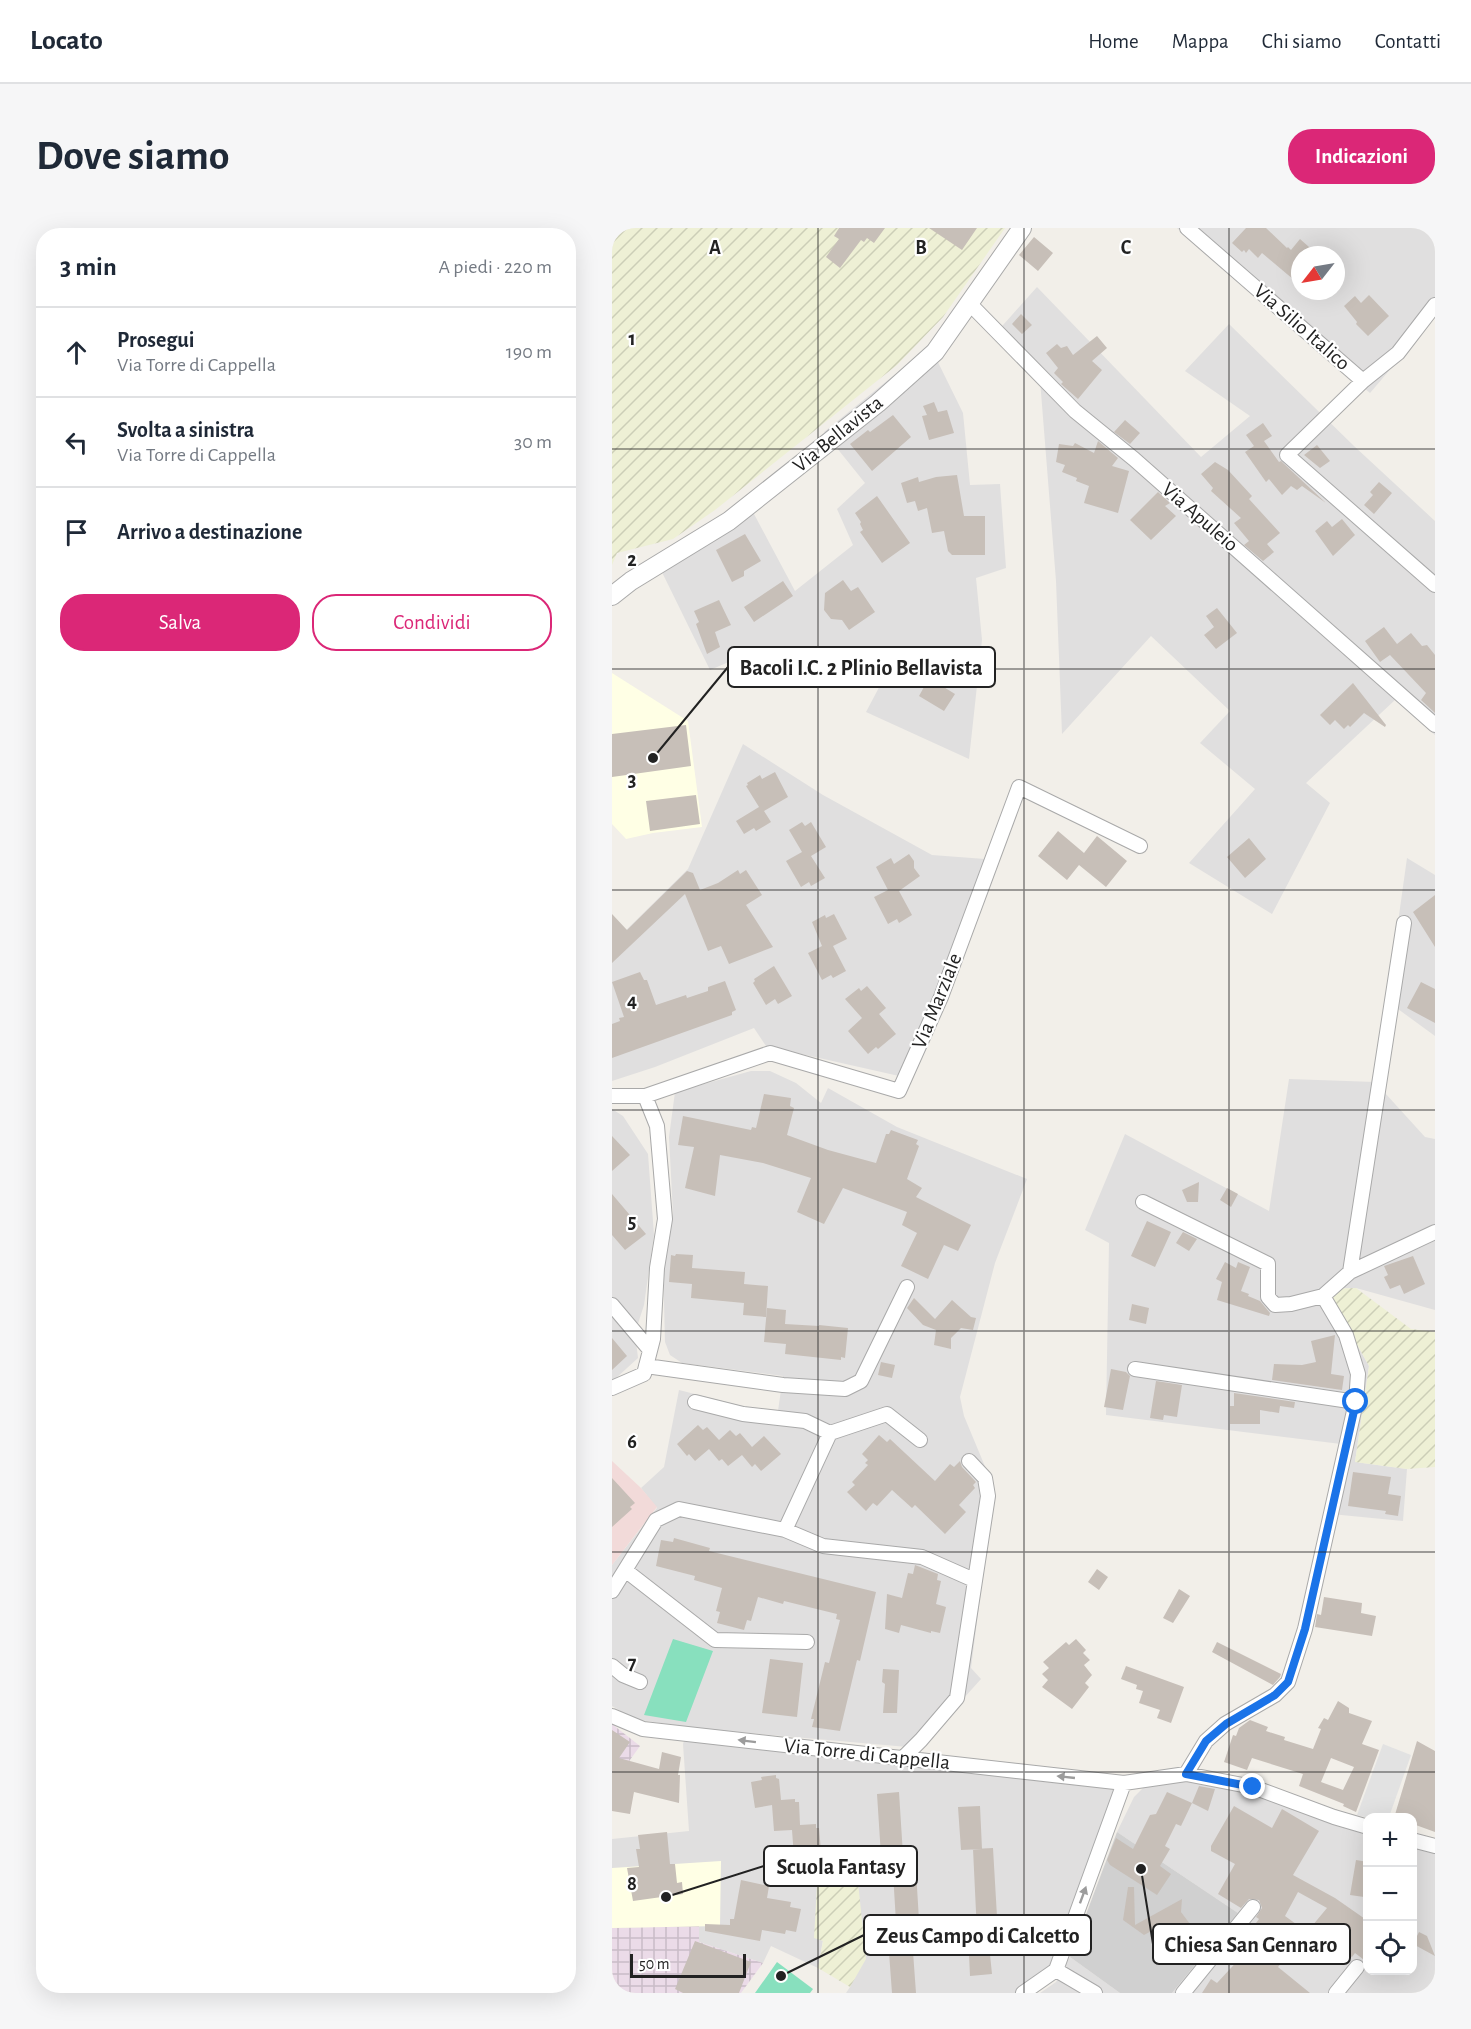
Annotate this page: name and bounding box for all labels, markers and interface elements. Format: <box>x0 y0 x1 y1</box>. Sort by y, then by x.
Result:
text: Locato <box>30 27 103 55</box>
text: Home <box>1088 31 1139 52</box>
text: Mappa <box>1172 31 1229 52</box>
text: Chi siamo <box>1262 31 1342 52</box>
text: Contatti <box>1375 31 1441 52</box>
button: Indicazioni <box>1288 129 1435 184</box>
text: Dove siamo <box>36 135 230 177</box>
text: A <box>709 238 721 258</box>
text: B <box>915 238 927 258</box>
text: C <box>1121 238 1132 258</box>
north arrow <box>1291 246 1345 300</box>
text: 3 min <box>60 254 117 280</box>
text: A piedi · 220 m <box>438 257 552 277</box>
street label: Via Silio Italico <box>1250 280 1354 374</box>
text: Prosegui <box>117 329 194 351</box>
text: 1 <box>628 329 636 349</box>
icon: ahead <box>60 336 93 369</box>
text: 190 m <box>506 342 552 362</box>
text: Via Torre di Cappella <box>117 355 276 375</box>
street label: Via Bellavista <box>789 391 887 476</box>
text: Svolta a sinistra <box>117 419 254 441</box>
icon: left <box>60 426 93 459</box>
text: 30 m <box>514 432 552 452</box>
text: Via Torre di Cappella <box>117 445 276 465</box>
street label: Via Apuleio <box>1158 478 1242 556</box>
icon: arrive <box>60 516 93 549</box>
text: Arrivo a destinazione <box>117 521 302 543</box>
text: 2 <box>627 550 637 570</box>
button: Salva <box>60 594 300 651</box>
button: Condividi <box>312 594 552 651</box>
callout: Bacoli I.C. 2 Plinio Bellavista <box>728 647 995 687</box>
text: Bacoli I.C. 2 Plinio Bellavista <box>739 657 983 679</box>
text: 3 <box>628 770 636 790</box>
street label: Via Marziale <box>908 950 966 1052</box>
text: 4 <box>627 991 637 1011</box>
text: 5 <box>628 1212 636 1232</box>
route start <box>1342 1388 1368 1414</box>
text: 6 <box>627 1432 637 1452</box>
text: 7 <box>628 1653 637 1673</box>
street label: Via Torre di Cappella <box>783 1735 951 1773</box>
one-way arrow <box>737 1736 756 1746</box>
one-way arrow <box>1057 1772 1076 1782</box>
route end <box>1239 1773 1265 1799</box>
map controls <box>1363 1813 1417 1975</box>
button: + <box>1363 1813 1417 1867</box>
callout: Scuola Fantasy <box>764 1846 917 1886</box>
text: Scuola Fantasy <box>777 1856 906 1879</box>
button: − <box>1363 1867 1417 1921</box>
text: 8 <box>627 1874 637 1894</box>
one-way arrow <box>1078 1886 1088 1904</box>
callout: Zeus Campo di Calcetto <box>864 1915 1091 1955</box>
button: locate <box>1363 1921 1417 1975</box>
callout: Chiesa San Gennaro <box>1153 1924 1350 1964</box>
text: Zeus Campo di Calcetto <box>876 1925 1080 1947</box>
text: Chiesa San Gennaro <box>1165 1934 1338 1956</box>
scale bar <box>630 1951 746 1978</box>
text: 50 m <box>639 1956 670 1972</box>

